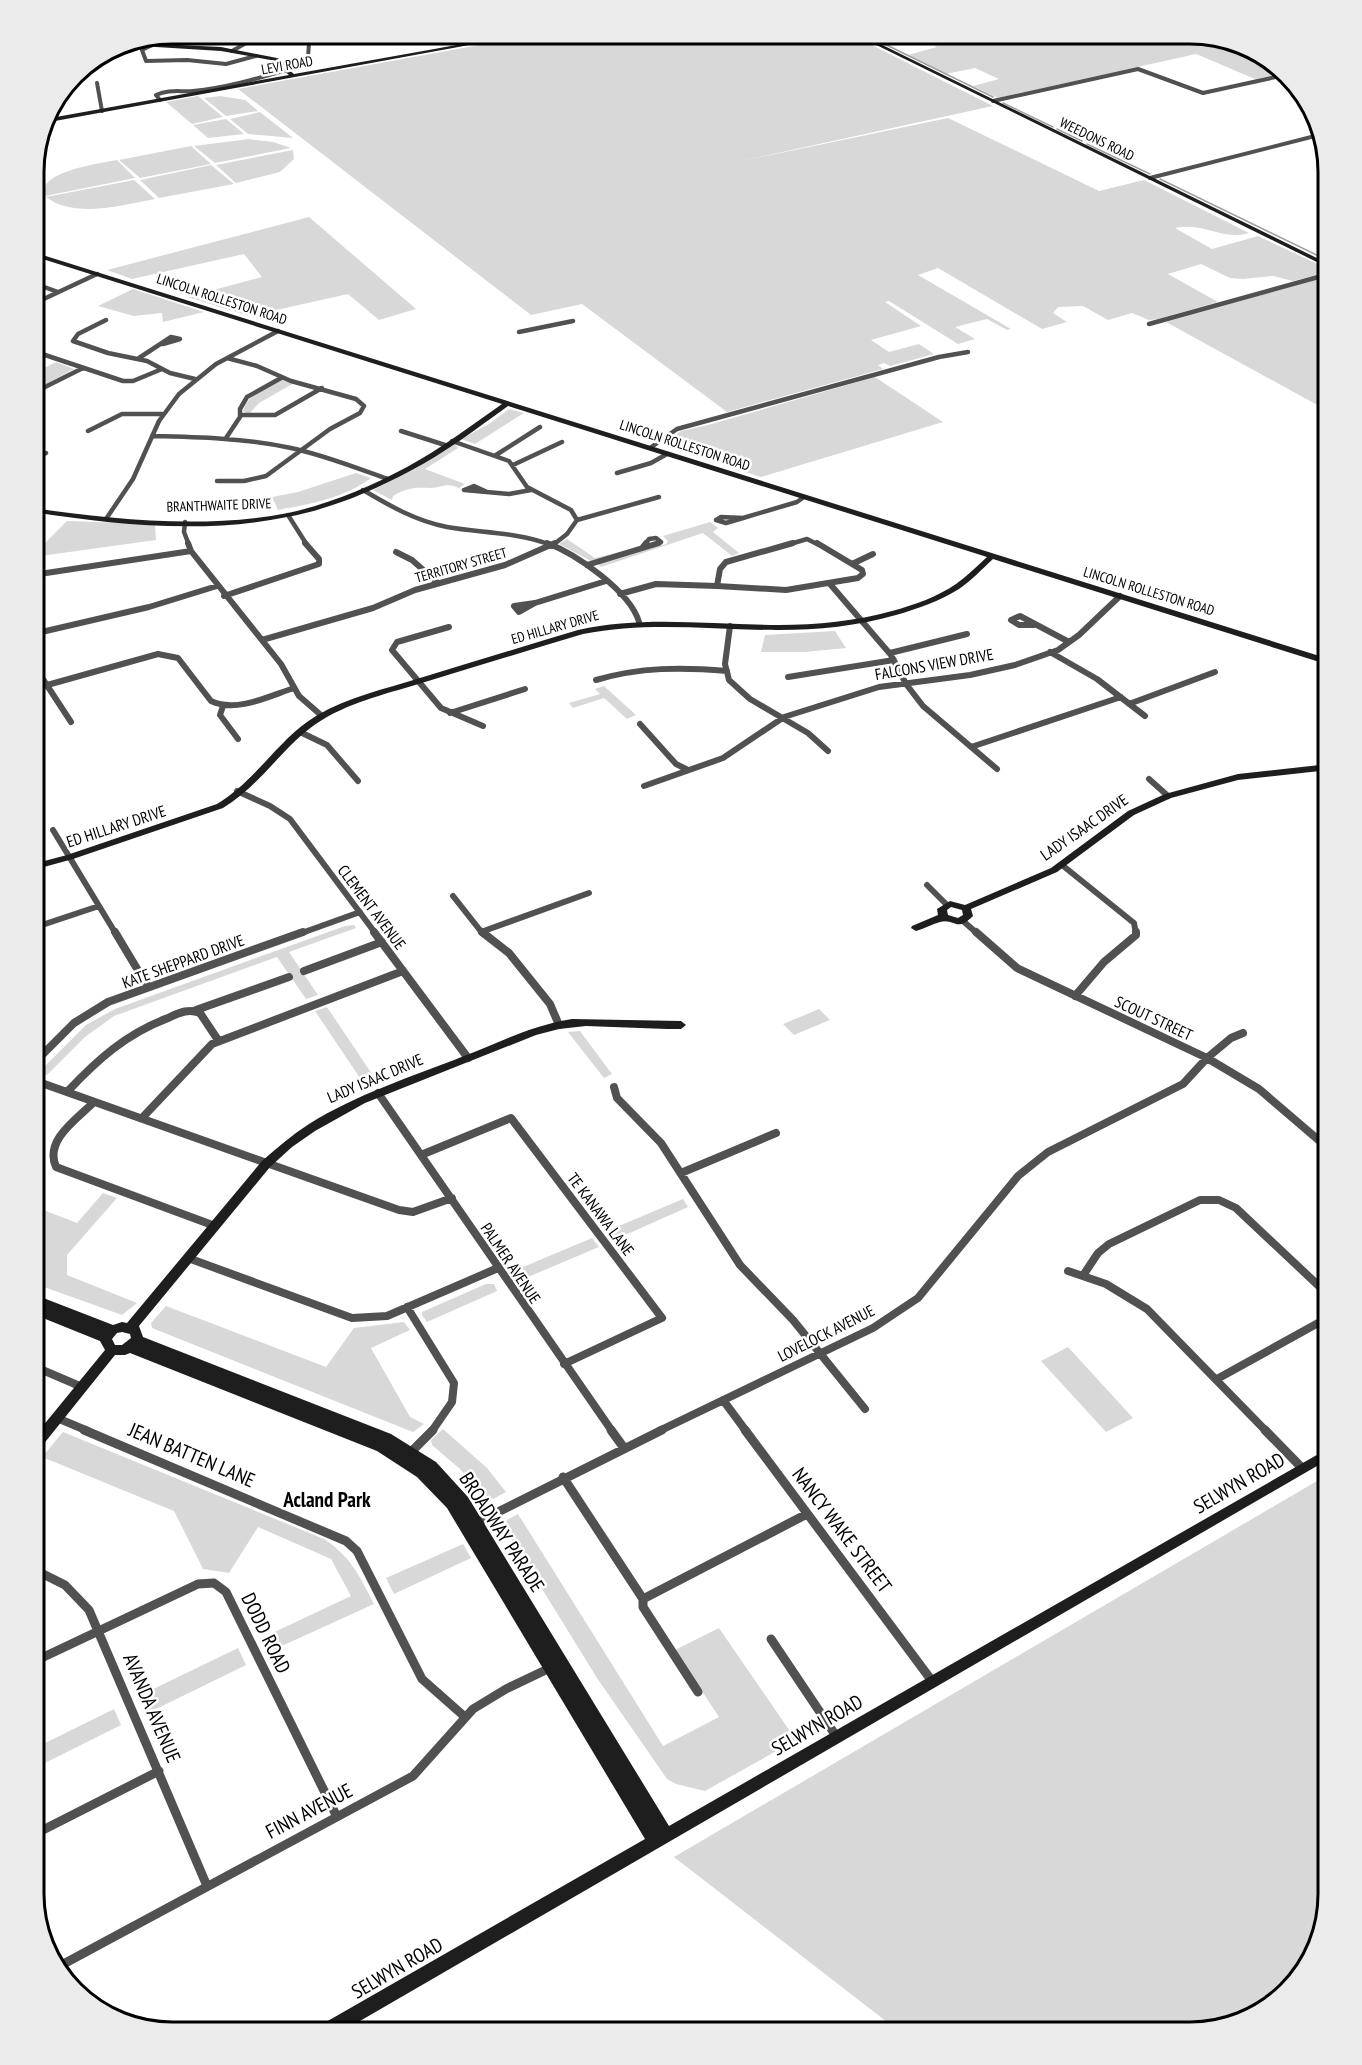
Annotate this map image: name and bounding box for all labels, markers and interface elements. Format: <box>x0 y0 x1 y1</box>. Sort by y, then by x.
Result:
street label: LEVI ROAD <box>260 52 314 78</box>
street label: WEEDONS ROAD <box>1057 113 1137 165</box>
street label: LINCOLN ROLLESTON ROAD <box>155 269 289 329</box>
street label: LINCOLN ROLLESTON ROAD <box>618 415 752 475</box>
street label: BRANTHWAITE DRIVE <box>166 494 272 516</box>
street label: TERRITORY STREET <box>413 543 510 587</box>
street label: LINCOLN ROLLESTON ROAD <box>1081 563 1217 619</box>
street label: ED HILLARY DRIVE <box>509 606 601 648</box>
street label: FALCONS VIEW DRIVE <box>873 644 995 684</box>
street label: LADY ISAAC DRIVE <box>1036 789 1132 864</box>
street label: ED HILLARY DRIVE <box>64 800 168 851</box>
street label: CLEMENT AVENUE <box>334 861 410 954</box>
street label: KATE SHEPPARD DRIVE <box>119 930 247 992</box>
street label: SCOUT STREET <box>1112 991 1196 1045</box>
street label: LADY ISAAC DRIVE <box>324 1049 426 1107</box>
street label: TE KANAWA LANE <box>563 1169 639 1260</box>
street label: PALMER AVENUE <box>477 1219 545 1307</box>
street label: LOVELOCK AVENUE <box>774 1300 878 1366</box>
street label: JEAN BATTEN LANE <box>124 1416 259 1493</box>
street label: SELWYN ROAD <box>1189 1446 1289 1520</box>
street label: NANCY WAKE STREET <box>786 1462 898 1598</box>
street label: BROADWAY PARADE <box>454 1467 550 1597</box>
district label: Acland Park <box>282 1486 371 1513</box>
street label: DODD ROAD <box>235 1589 297 1677</box>
street label: AVANDA AVENUE <box>117 1649 187 1767</box>
street label: SELWYN ROAD <box>767 1688 867 1762</box>
street label: FINN AVENUE <box>261 1777 357 1845</box>
street label: SELWYN ROAD <box>347 1931 447 2005</box>

